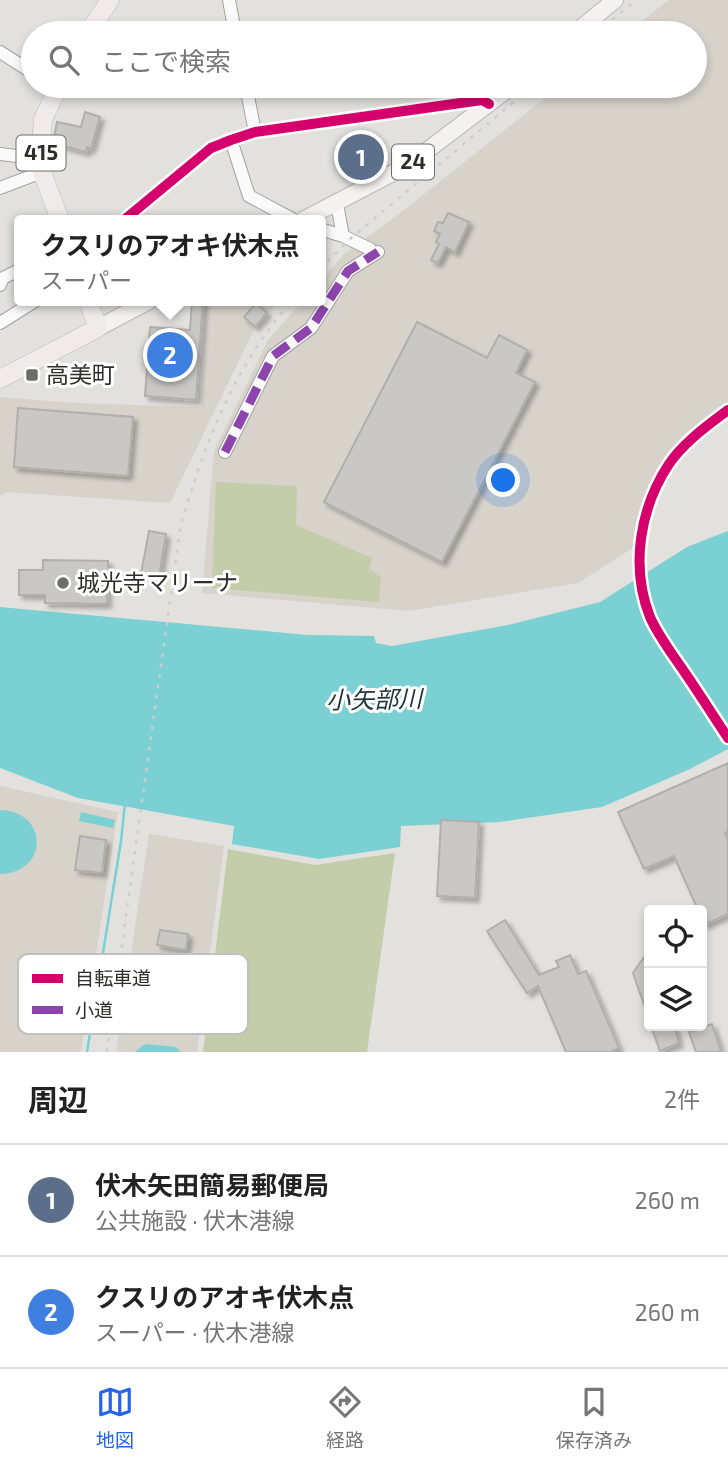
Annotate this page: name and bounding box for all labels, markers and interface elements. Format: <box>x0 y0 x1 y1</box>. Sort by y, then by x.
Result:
search box <box>21 21 707 98</box>
icon: search <box>45 41 83 79</box>
text: ここで検索 <box>101 45 231 76</box>
pin: 1 <box>338 131 384 183</box>
road number: 415 <box>16 136 66 170</box>
road number: 24 <box>392 144 434 180</box>
popup <box>14 215 326 306</box>
text: クスリのアオキ伏木点 <box>40 229 300 260</box>
text: スーパー <box>40 266 132 294</box>
pin: 2 <box>147 329 193 381</box>
place label: 高美町 <box>46 360 115 388</box>
marker: 高美町 <box>24 367 40 383</box>
your location <box>486 463 520 497</box>
place label: 城光寺マリーナ <box>77 568 238 596</box>
marker: 城光寺マリーナ <box>55 575 71 591</box>
water label: 小矢部川 <box>326 683 425 714</box>
map controls <box>644 905 707 1031</box>
button: locate <box>644 905 707 968</box>
legend <box>18 954 248 1034</box>
text: 自転車道 <box>75 966 151 989</box>
button: layers <box>644 968 707 1031</box>
text: 小道 <box>75 998 113 1021</box>
text: 周辺 <box>28 1081 88 1117</box>
text: 2件 <box>664 1085 700 1113</box>
text: 伏木矢田簡易郵便局 <box>95 1169 329 1200</box>
text: 1 <box>46 1186 56 1214</box>
text: 260 m <box>635 1186 700 1214</box>
text: 公共施設 · 伏木港線 <box>95 1206 295 1234</box>
text: クスリのアオキ伏木点 <box>95 1281 354 1312</box>
text: 2 <box>44 1298 58 1326</box>
text: 260 m <box>635 1298 700 1326</box>
text: スーパー · 伏木港線 <box>95 1318 294 1346</box>
tab: 地図 <box>96 1383 134 1452</box>
tab: 経路 <box>326 1383 364 1452</box>
tab: 保存済み <box>556 1383 632 1452</box>

